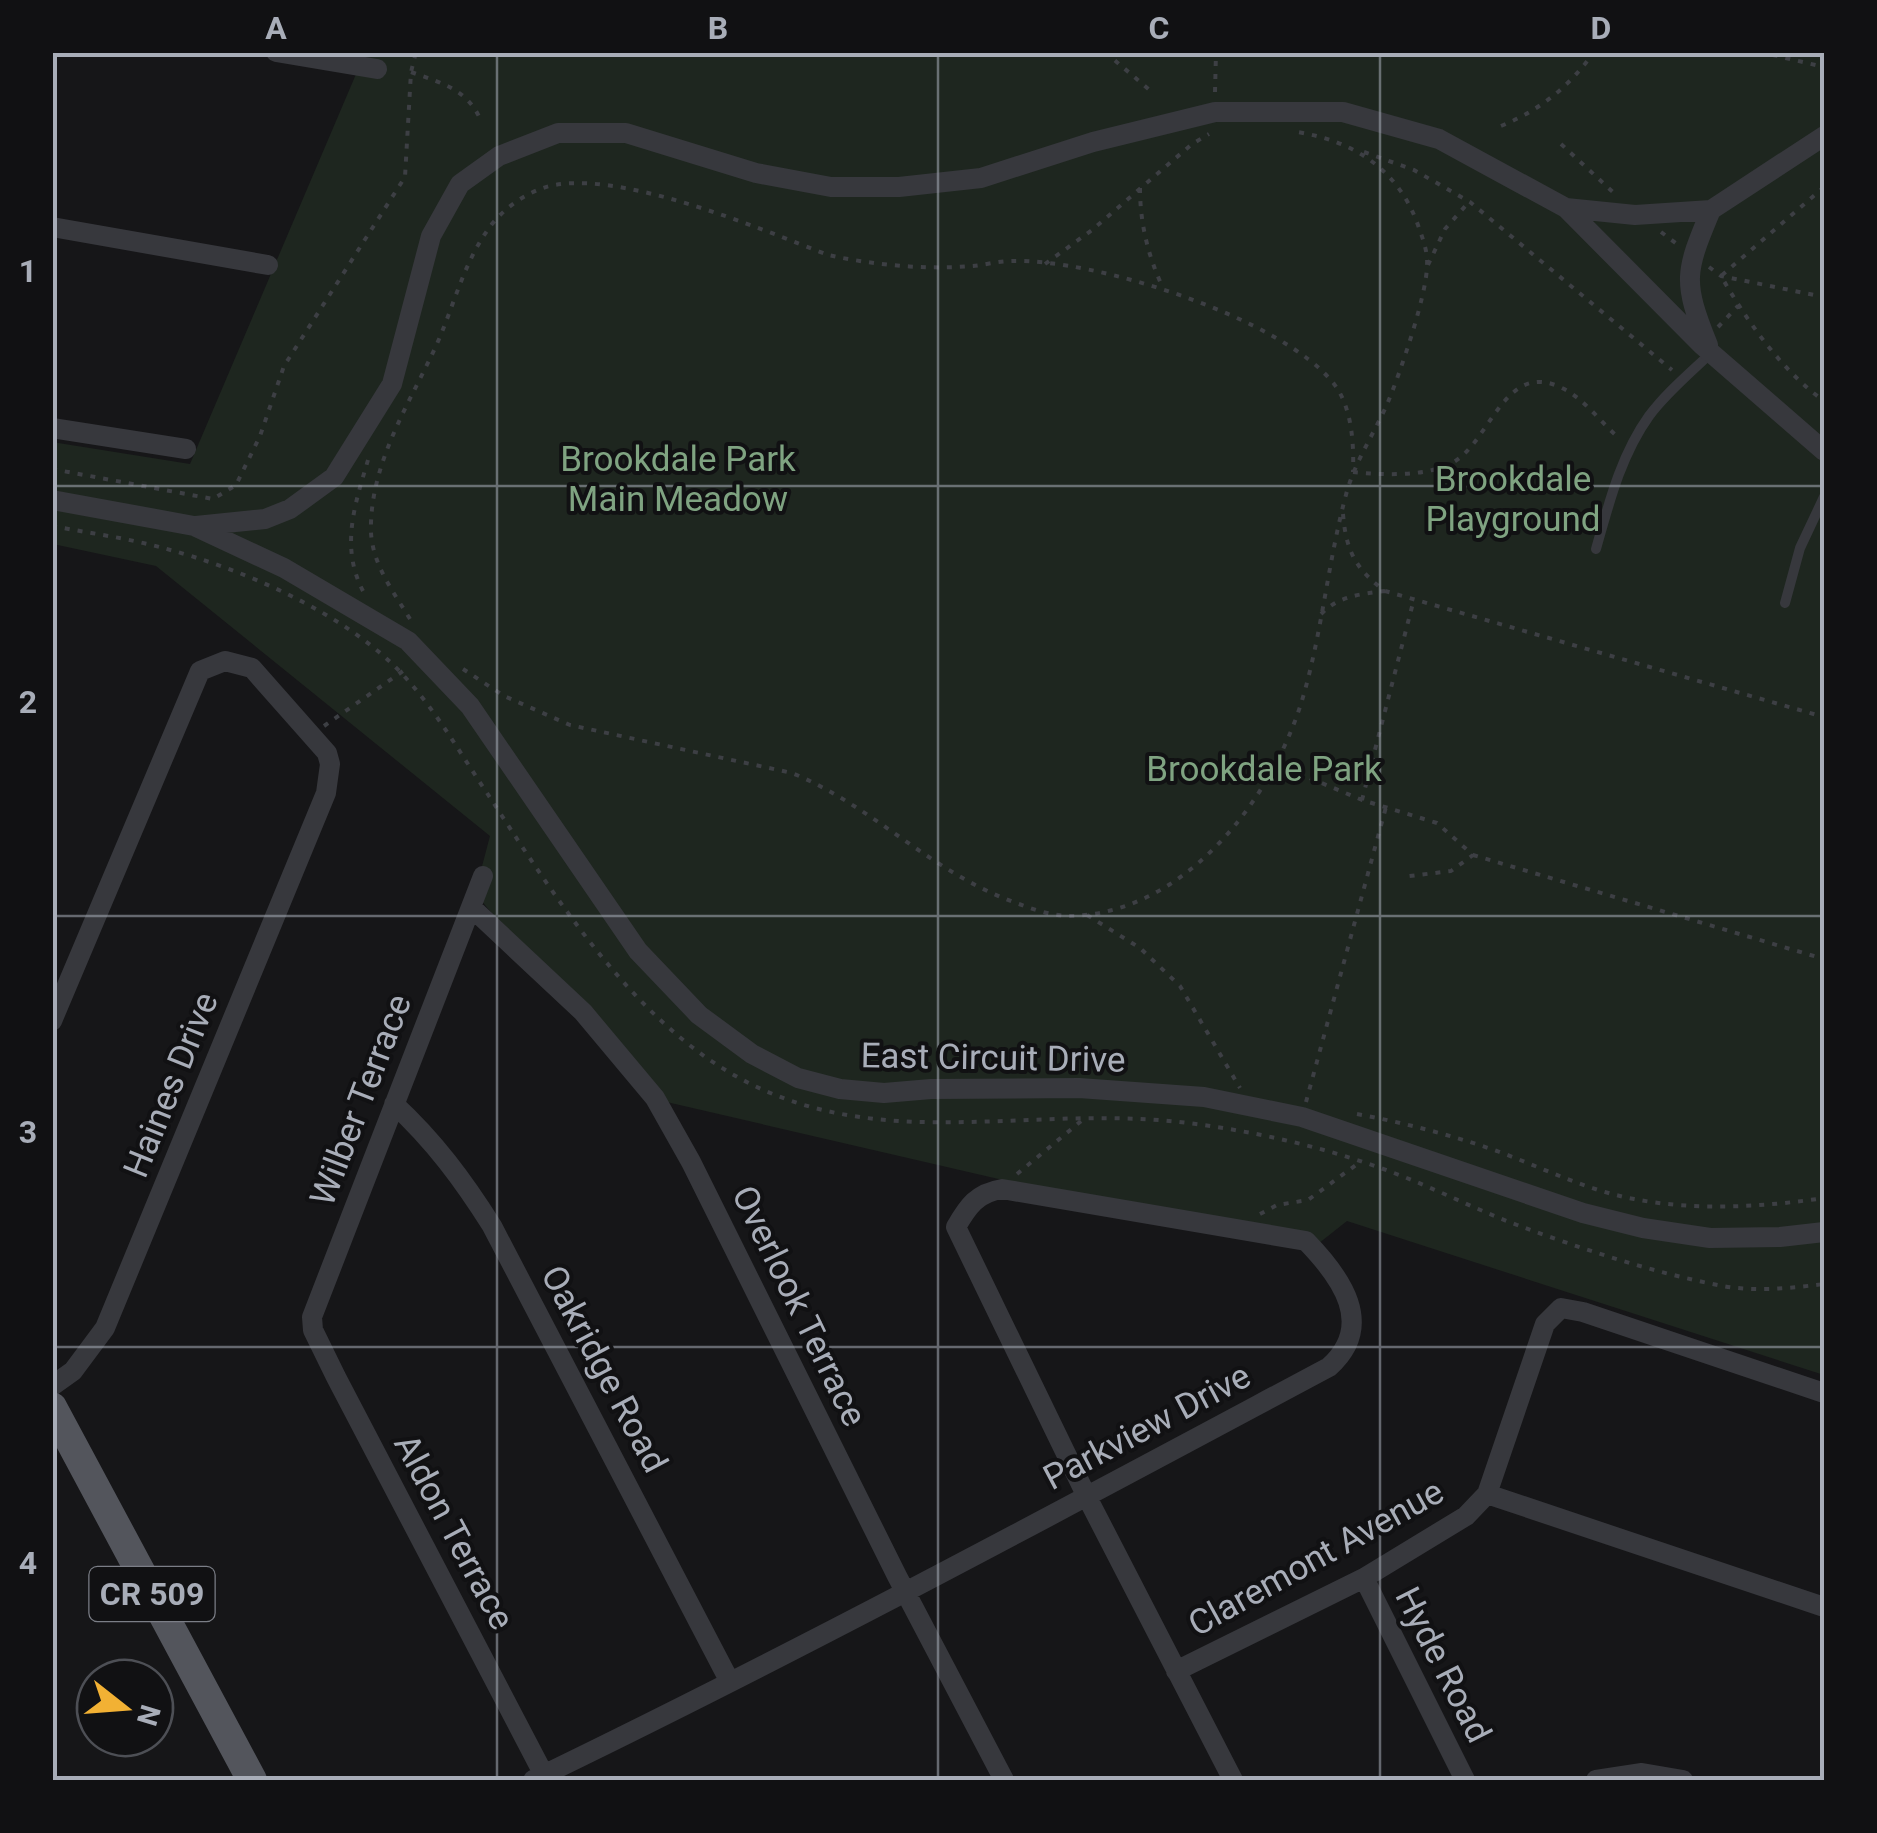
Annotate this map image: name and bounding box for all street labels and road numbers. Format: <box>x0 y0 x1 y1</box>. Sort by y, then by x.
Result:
street label: Haines Drive <box>115 987 227 1183</box>
street label: Wilber Terrace <box>302 989 420 1211</box>
street label: East Circuit Drive <box>860 1035 1126 1081</box>
street label: Overlook Terrace <box>723 1179 875 1433</box>
street label: Oakridge Road <box>532 1259 676 1479</box>
street label: Parkview Drive <box>1037 1355 1257 1499</box>
street label: Aldon Terrace <box>385 1427 523 1637</box>
street label: Claremont Avenue <box>1181 1471 1451 1645</box>
road number: CR 509 <box>90 1567 214 1621</box>
street label: Hyde Road <box>1386 1581 1500 1749</box>

